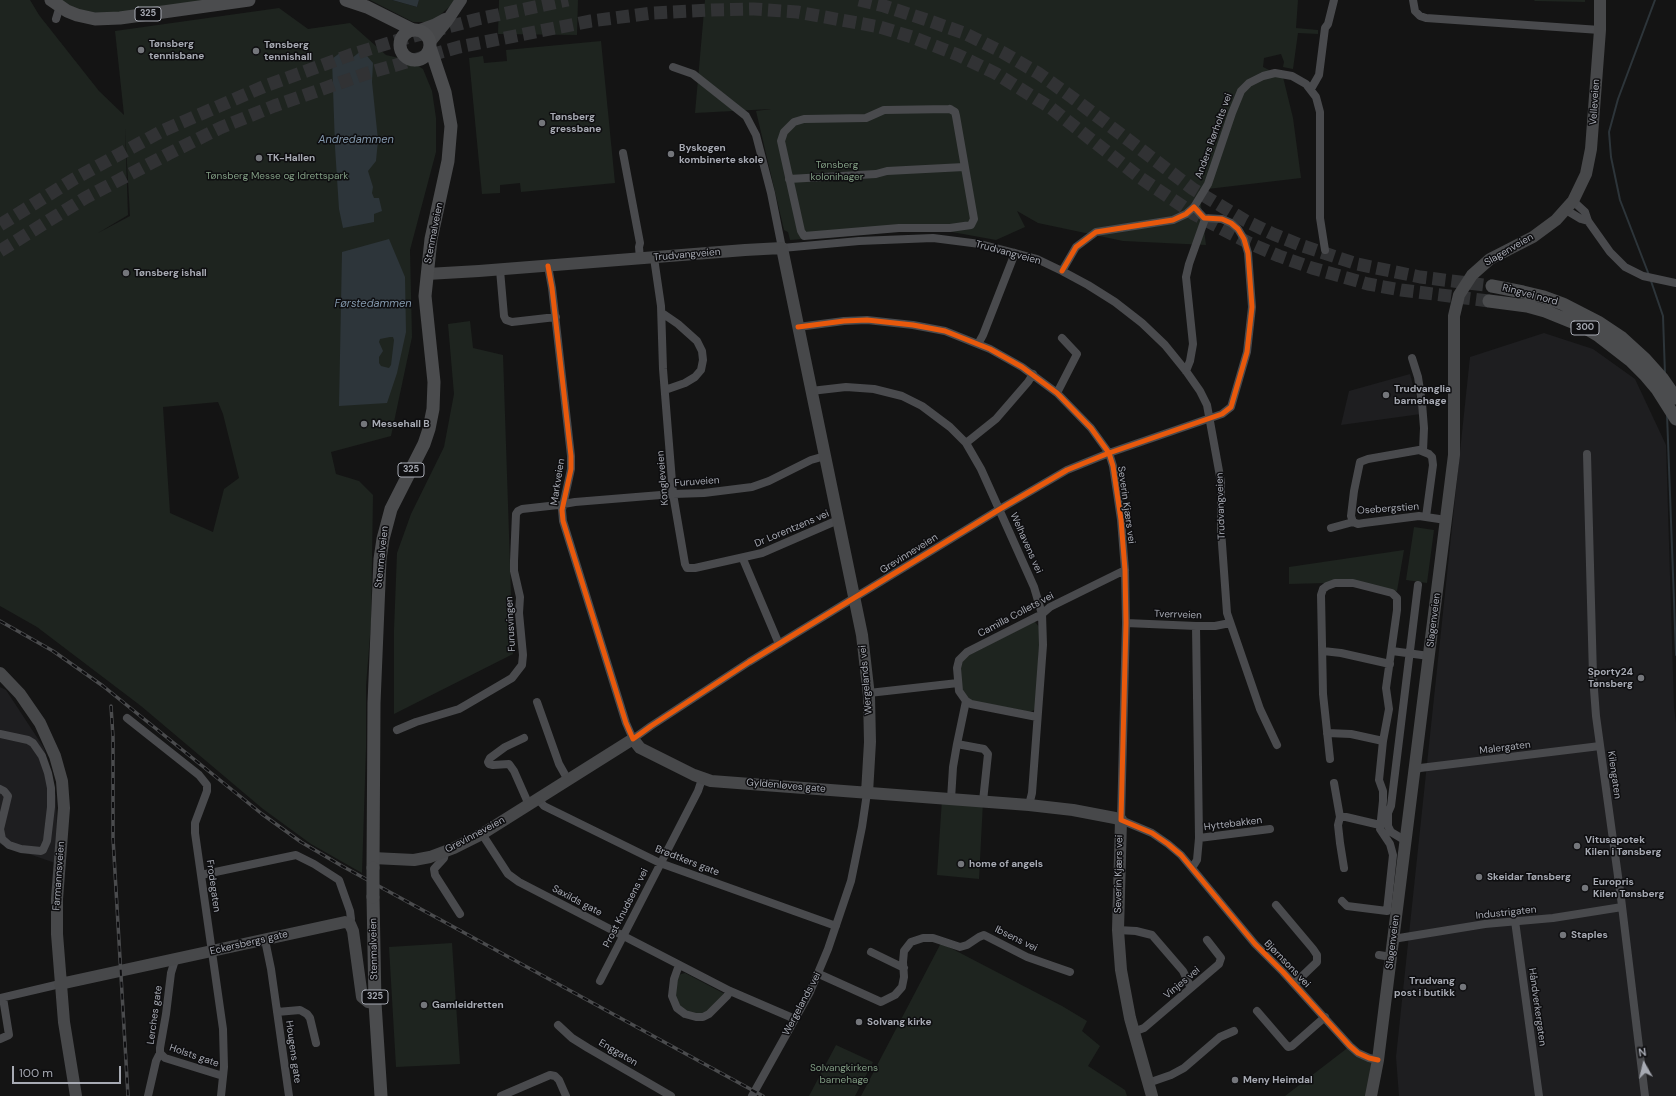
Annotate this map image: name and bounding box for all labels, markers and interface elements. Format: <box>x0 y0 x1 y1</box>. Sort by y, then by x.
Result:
road number: 325 <box>135 7 161 21</box>
place label: Tønsberg tennisbane <box>149 38 204 62</box>
place label: Tønsberg tennishall <box>264 39 312 62</box>
marker: Tønsberg tennisbane <box>136 45 146 55</box>
marker: Tønsberg tennishall <box>251 46 261 56</box>
street label: Velleveien <box>1587 79 1603 125</box>
street label: Anders Rørholts vei <box>1193 92 1235 180</box>
place label: Tønsberg gressbane <box>550 111 601 134</box>
marker: Tønsberg gressbane <box>537 118 547 128</box>
water label: Andredammen <box>318 133 394 147</box>
place label: Byskogen kombinerte skole <box>679 142 763 166</box>
marker: Byskogen kombinerte skole <box>666 149 676 159</box>
place label: TK-Hallen <box>267 152 315 164</box>
marker: TK-Hallen <box>254 153 264 163</box>
park label: Tønsberg kolonihager <box>811 159 863 182</box>
park label: Tønsberg Messe og Idrettspark <box>206 170 348 182</box>
street label: Stenmalveien <box>422 201 446 265</box>
street label: Slagenveien <box>1482 231 1536 269</box>
street label: Trudvangveien <box>974 239 1042 267</box>
street label: Trudvangveien <box>653 246 721 264</box>
place label: Tønsberg ishall <box>134 267 207 279</box>
marker: Tønsberg ishall <box>121 268 131 278</box>
street label: Ringvei nord <box>1501 282 1559 308</box>
water label: Førstedammen <box>334 297 412 311</box>
road number: 300 <box>1571 321 1599 335</box>
place label: Trudvanglia barnehage <box>1394 383 1451 406</box>
marker: Trudvanglia barnehage <box>1381 390 1391 400</box>
place label: Messehall B <box>372 418 430 430</box>
marker: Messehall B <box>359 419 369 429</box>
street label: Kongleveien <box>655 450 671 506</box>
street label: Markveien <box>548 458 568 506</box>
road number: 325 <box>398 463 424 477</box>
street label: Severin Kjærs vei <box>1115 465 1137 545</box>
street label: Trudvangveien <box>1214 472 1228 540</box>
street label: Furuveien <box>674 474 720 490</box>
street label: Osebergstien <box>1357 501 1419 517</box>
street label: Dr Lorentzens vei <box>753 508 831 550</box>
street label: Welhavens vei <box>1007 511 1045 575</box>
street label: Stenmalveien <box>373 525 391 589</box>
street label: Grevinneveien <box>878 531 940 577</box>
street label: Camilla Collets vei <box>976 590 1056 640</box>
street label: Slagenveien <box>1425 592 1443 648</box>
street label: Furusvingen <box>504 596 518 652</box>
street label: Tverrveien <box>1154 608 1202 622</box>
street label: Wergelands vei <box>857 645 875 715</box>
place label: Sporty24 Tønsberg <box>1588 666 1633 690</box>
marker: Sporty24 Tønsberg <box>1636 673 1646 683</box>
street label: Malergaten <box>1479 739 1531 757</box>
street label: Kilengaten <box>1605 750 1623 800</box>
street label: Gyldenløves gate <box>746 777 826 795</box>
street label: Grevinneveien <box>443 814 507 856</box>
street label: Hyttebakken <box>1203 814 1263 834</box>
place label: Vitusapotek Kilen i Tønsberg <box>1585 834 1662 858</box>
street label: Severin Kjærs vei <box>1112 835 1126 913</box>
street label: Farmannsveien <box>51 841 67 911</box>
marker: Vitusapotek Kilen i Tønsberg <box>1572 841 1582 851</box>
street label: Brødtkers gate <box>653 843 721 879</box>
place label: home of angels <box>969 858 1043 870</box>
street label: Frodegaten <box>203 859 223 913</box>
marker: home of angels <box>956 859 966 869</box>
street label: Prost Knudsens vei <box>601 866 651 950</box>
place label: Skeidar Tønsberg <box>1487 871 1571 883</box>
marker: Skeidar Tønsberg <box>1474 872 1484 882</box>
place label: Europris Kilen Tønsberg <box>1593 876 1664 900</box>
street label: Saxilds gate <box>550 883 604 919</box>
marker: Europris Kilen Tønsberg <box>1580 883 1590 893</box>
street label: Industrigaten <box>1475 904 1537 922</box>
street label: Slagenveien <box>1384 914 1402 970</box>
street label: Stenmalveien <box>367 918 381 980</box>
street label: Ibsens vei <box>993 924 1039 954</box>
street label: Eckersbergs gate <box>209 928 289 958</box>
place label: Staples <box>1571 929 1608 941</box>
marker: Staples <box>1558 930 1568 940</box>
street label: Bjørnsons vei <box>1261 938 1313 990</box>
street label: Vinjes vei <box>1161 964 1203 1002</box>
street label: Håndverkergaten <box>1526 967 1548 1047</box>
street label: Wergelands vei <box>780 970 824 1038</box>
place label: Trudvang post i butikk <box>1394 975 1455 998</box>
marker: Trudvang post i butikk <box>1458 982 1468 992</box>
street label: Lerches gate <box>145 985 165 1045</box>
road number: 325 <box>362 990 388 1004</box>
place label: Gamleidretten <box>432 999 504 1011</box>
marker: Gamleidretten <box>419 1000 429 1010</box>
place label: Solvang kirke <box>867 1016 931 1028</box>
marker: Solvang kirke <box>854 1017 864 1027</box>
street label: Hougens gate <box>283 1020 303 1084</box>
street label: Enggaten <box>596 1037 640 1069</box>
street label: Holsts gate <box>168 1042 220 1070</box>
north arrow <box>1624 1044 1664 1084</box>
text: N <box>1637 1045 1647 1060</box>
scale bar <box>14 1058 123 1084</box>
park label: Solvangkirkens barnehage <box>810 1062 878 1086</box>
text: 100 m <box>19 1065 53 1081</box>
place label: Meny Heimdal <box>1243 1074 1313 1086</box>
marker: Meny Heimdal <box>1230 1075 1240 1085</box>

